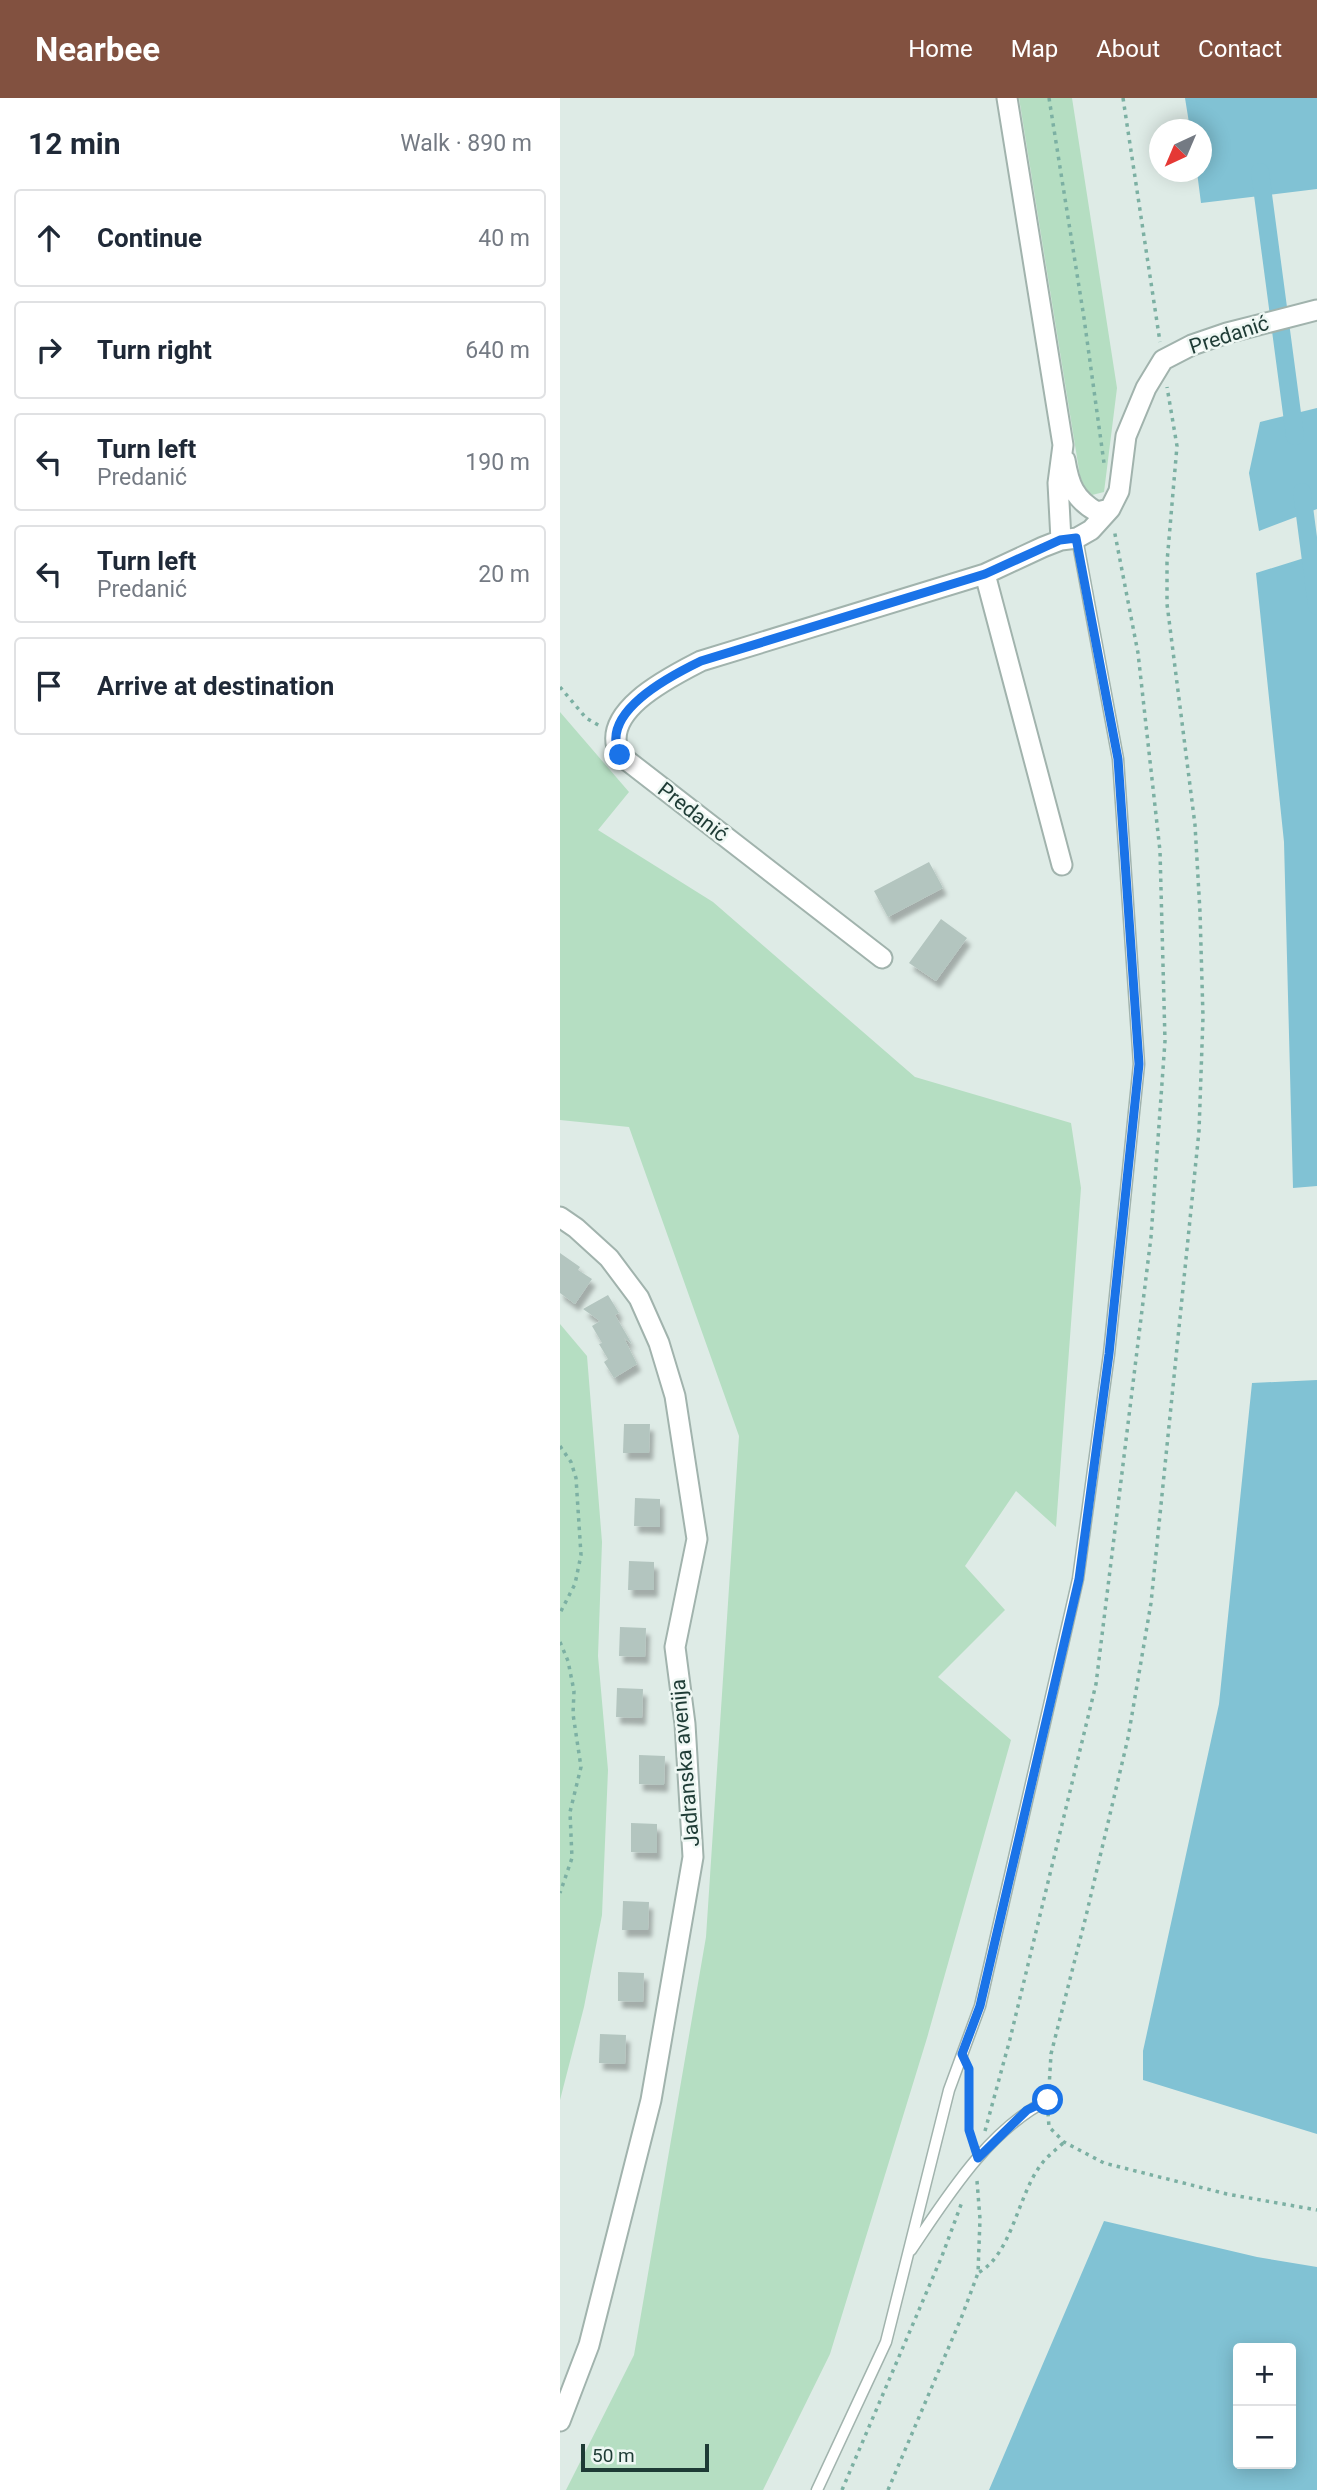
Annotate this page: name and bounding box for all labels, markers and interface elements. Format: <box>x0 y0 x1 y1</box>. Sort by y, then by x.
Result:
text: Nearbee <box>35 30 160 69</box>
text: Home <box>908 35 973 63</box>
text: Map <box>1011 35 1058 63</box>
text: About <box>1096 35 1160 63</box>
text: Contact <box>1198 35 1282 63</box>
north arrow <box>1149 119 1212 182</box>
text: 12 min <box>28 126 121 161</box>
text: Walk · 890 m <box>400 130 532 157</box>
icon: ahead <box>30 219 68 257</box>
text: Continue <box>97 223 202 253</box>
text: 40 m <box>478 225 530 252</box>
street label: Predanić <box>1186 311 1272 359</box>
icon: right <box>30 331 68 369</box>
text: Turn right <box>97 335 212 365</box>
text: 640 m <box>465 337 530 364</box>
text: Turn left <box>97 434 196 464</box>
icon: left <box>30 443 68 481</box>
text: 190 m <box>465 449 530 476</box>
text: Predanić <box>97 464 187 491</box>
text: Turn left <box>97 546 196 576</box>
icon: left <box>30 555 68 593</box>
text: 20 m <box>478 561 530 588</box>
text: Predanić <box>97 576 187 603</box>
icon: arrive <box>30 667 68 705</box>
text: Arrive at destination <box>97 671 334 701</box>
route end <box>604 739 635 770</box>
street label: Predanić <box>653 777 733 847</box>
street label: Jadranska avenija <box>666 1678 704 1848</box>
route start <box>1032 2084 1063 2115</box>
map controls <box>1233 2343 1296 2469</box>
button: + <box>1233 2343 1296 2406</box>
button: − <box>1233 2406 1296 2469</box>
scale bar <box>581 2441 709 2473</box>
text: 50 m <box>592 2444 635 2467</box>

